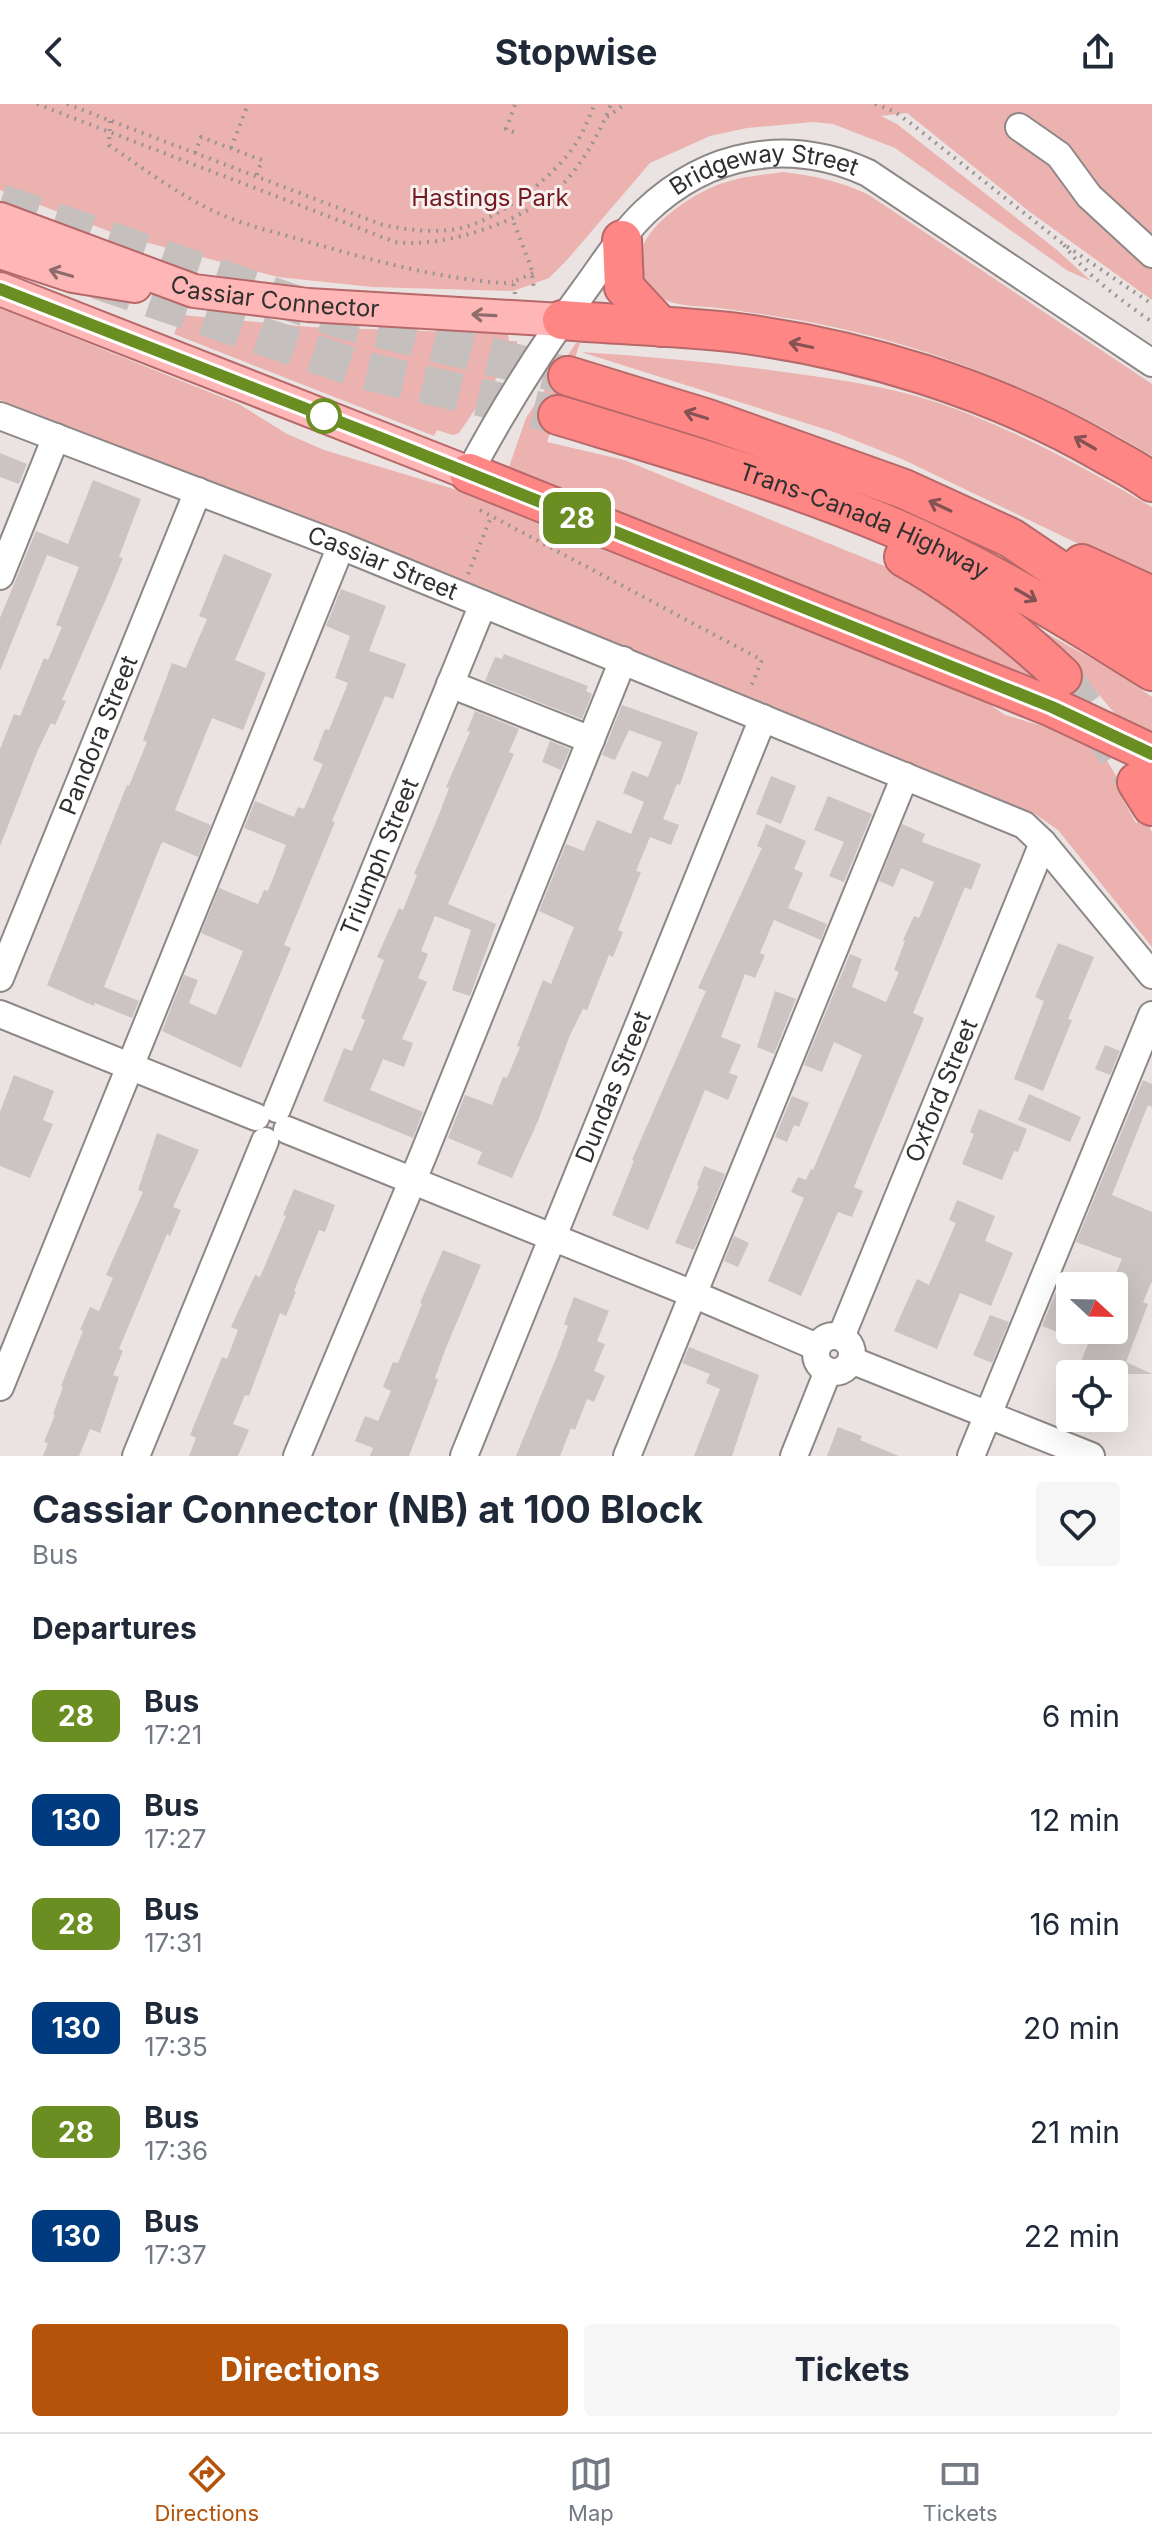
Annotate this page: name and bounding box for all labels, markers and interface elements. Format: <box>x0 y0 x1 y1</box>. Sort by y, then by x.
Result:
icon: back <box>32 30 76 74</box>
text: Stopwise <box>495 30 657 74</box>
icon: share <box>1076 30 1120 74</box>
street label: Bridgeway Street <box>664 139 863 201</box>
park label: Hastings Park <box>411 183 569 212</box>
one-way arrow <box>49 265 75 280</box>
street label: Cassiar Connector <box>166 269 380 323</box>
one-way arrow <box>471 308 498 323</box>
one-way arrow <box>789 337 814 352</box>
unlabelled marker <box>307 399 341 433</box>
one-way arrow <box>684 407 710 422</box>
one-way arrow <box>1074 435 1097 451</box>
street label: Trans-Canada Highway <box>736 457 994 585</box>
line badge: 28 <box>541 492 613 544</box>
one-way arrow <box>928 497 953 512</box>
text: 28 <box>559 501 595 535</box>
street label: Cassiar Street <box>304 520 462 606</box>
one-way arrow <box>1013 587 1037 603</box>
street label: Pandora Street <box>53 651 144 819</box>
street label: Triumph Street <box>334 774 424 940</box>
street label: Dundas Street <box>569 1007 657 1167</box>
street label: Oxford Street <box>899 1014 984 1167</box>
north arrow <box>1056 1272 1128 1344</box>
map controls <box>1056 1272 1128 1432</box>
button: locate <box>1056 1360 1128 1432</box>
button: heart <box>1036 1482 1120 1566</box>
text: Cassiar Connector (NB) at 100 Block <box>32 1486 703 1532</box>
text: Bus <box>32 1539 78 1570</box>
text: Departures <box>32 1610 197 1646</box>
text: Bus <box>144 1683 199 1719</box>
text: 6 min <box>1042 1698 1120 1734</box>
text: 28 <box>58 1699 94 1733</box>
text: 17:21 <box>144 1719 202 1750</box>
text: Bus <box>144 1787 199 1823</box>
text: 12 min <box>1030 1802 1120 1838</box>
text: 130 <box>51 1803 101 1837</box>
text: 17:27 <box>144 1823 206 1854</box>
text: Bus <box>144 1891 199 1927</box>
text: 16 min <box>1029 1906 1120 1942</box>
text: 28 <box>58 1907 94 1941</box>
text: 17:31 <box>144 1927 203 1958</box>
text: Bus <box>144 1995 199 2031</box>
text: 20 min <box>1023 2010 1120 2046</box>
text: 130 <box>51 2011 101 2045</box>
text: 17:35 <box>144 2031 208 2062</box>
text: Bus <box>144 2099 199 2135</box>
text: 21 min <box>1030 2114 1120 2150</box>
text: 28 <box>58 2115 94 2149</box>
text: 17:36 <box>144 2135 208 2166</box>
text: Bus <box>144 2203 199 2239</box>
text: 22 min <box>1024 2218 1120 2254</box>
text: 130 <box>51 2219 101 2253</box>
text: 17:37 <box>144 2239 207 2270</box>
button: Directions <box>32 2324 568 2416</box>
button: Tickets <box>584 2324 1120 2416</box>
tab: Directions <box>154 2452 259 2526</box>
tab: Map <box>568 2452 614 2526</box>
tab: Tickets <box>923 2452 998 2526</box>

